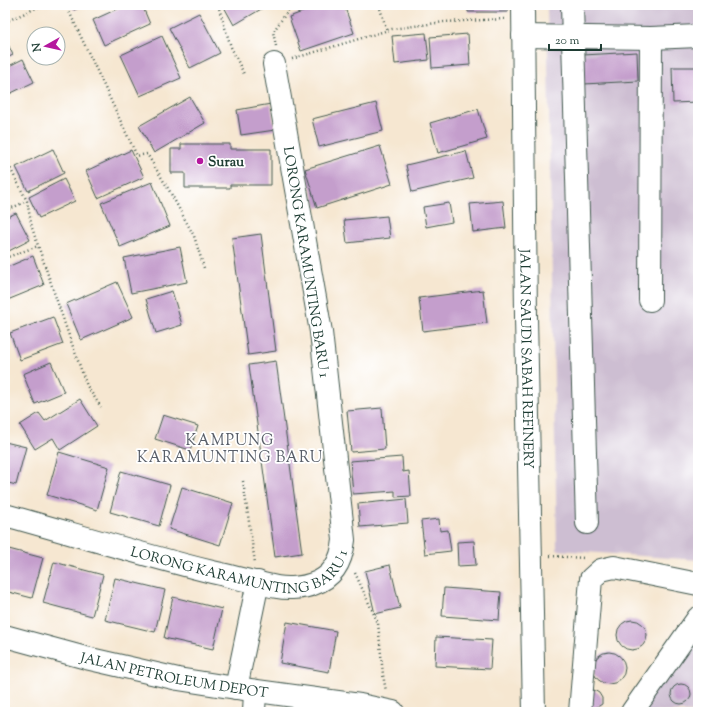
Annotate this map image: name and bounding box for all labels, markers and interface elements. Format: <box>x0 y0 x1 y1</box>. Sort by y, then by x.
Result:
north arrow <box>26 26 66 66</box>
scale bar <box>549 26 601 52</box>
text: 20 m <box>555 32 580 50</box>
text: N <box>29 42 46 54</box>
street label: LORONG KARAMUNTING BARU 1 <box>277 145 333 380</box>
place label: Surau <box>208 153 245 173</box>
marker: Surau <box>195 156 205 166</box>
street label: JALAN SAUDI SABAH REFINERY <box>513 248 537 469</box>
district label: KAMPUNG KARAMUNTING BARU <box>137 431 323 469</box>
street label: LORONG KARAMUNTING BARU 1 <box>117 536 351 556</box>
text: LORONG KARAMUNTING BARU 1 <box>128 543 354 600</box>
street label: JALAN PETROLEUM DEPOT <box>77 649 269 704</box>

